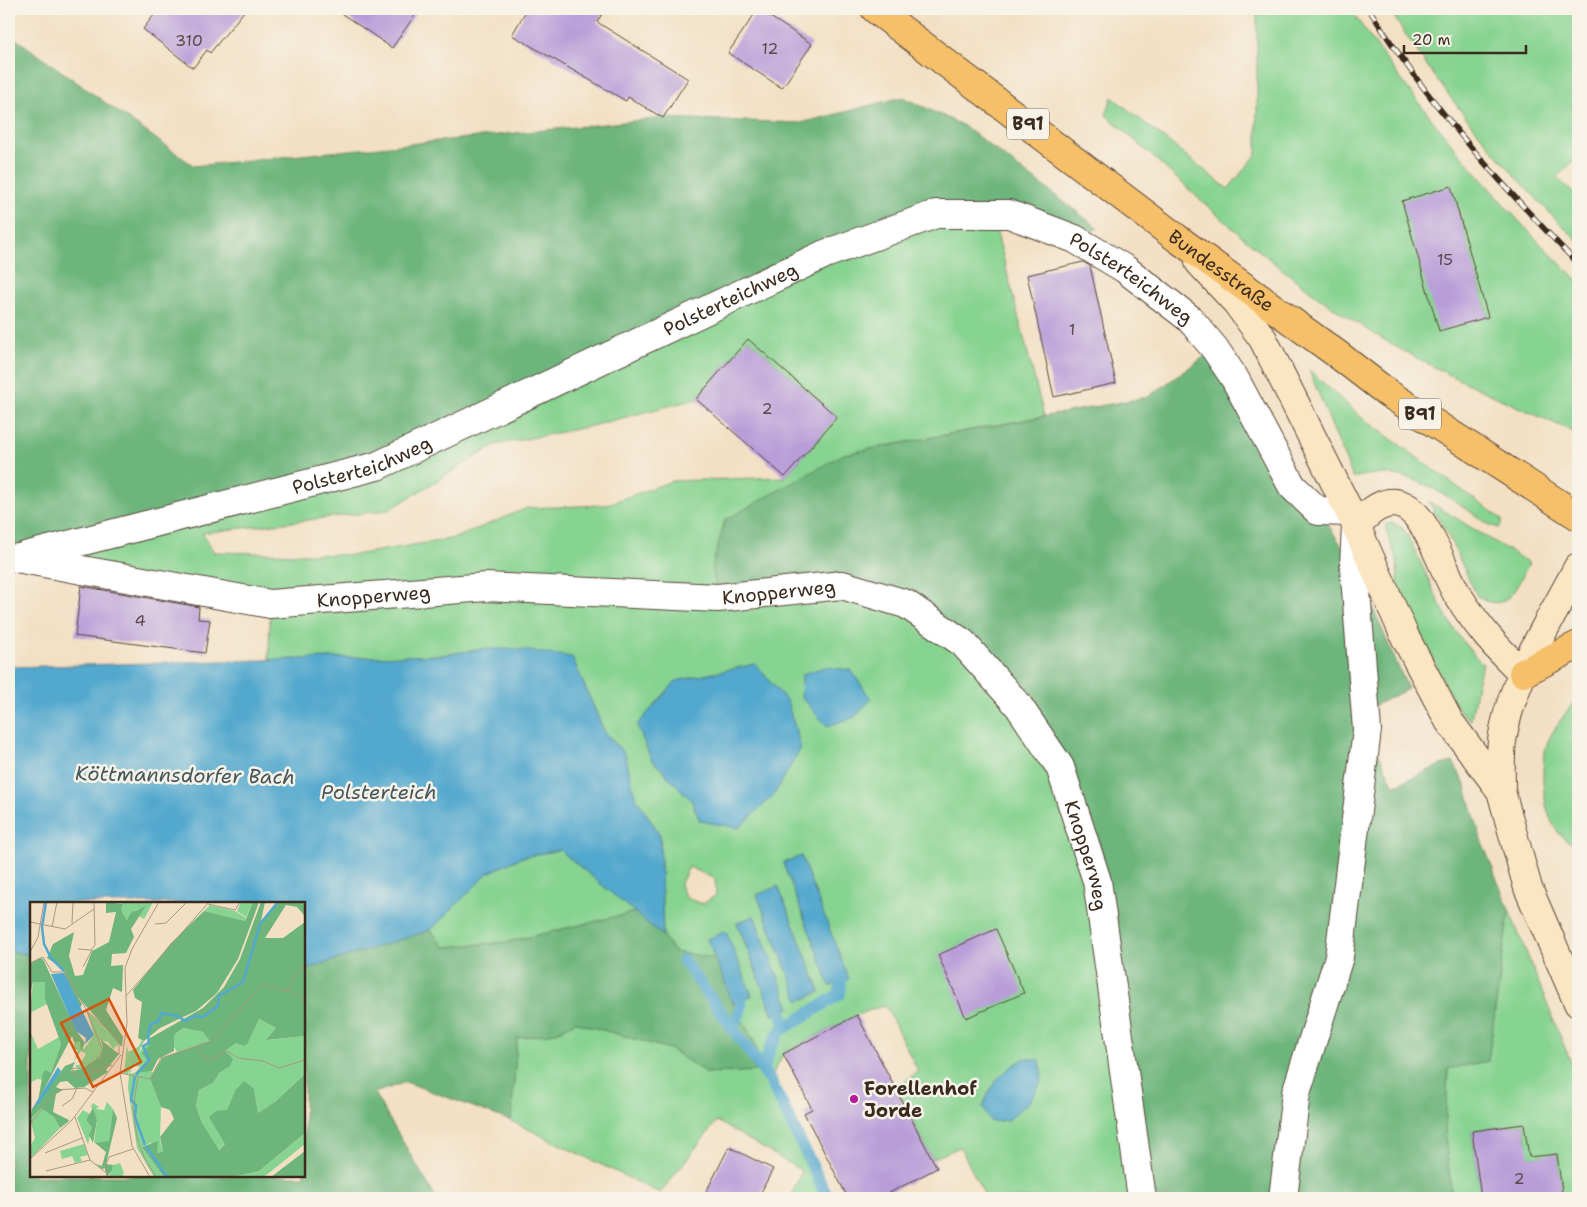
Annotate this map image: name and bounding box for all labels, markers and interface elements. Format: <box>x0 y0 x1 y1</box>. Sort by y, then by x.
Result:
scale bar <box>1404 22 1527 54</box>
house number: 310 <box>175 30 203 51</box>
text: 20 m <box>1412 30 1451 50</box>
house number: 12 <box>761 38 779 59</box>
road number: B91 <box>1007 108 1049 140</box>
street label: Bundesstraße <box>1163 224 1279 317</box>
street label: Polsterteichweg <box>1065 226 1198 330</box>
house number: 15 <box>1437 249 1453 270</box>
street label: Polsterteichweg <box>659 256 801 341</box>
house number: 1 <box>1069 319 1075 340</box>
house number: 2 <box>761 398 773 419</box>
road number: B91 <box>1399 398 1441 429</box>
street label: Polsterteichweg <box>289 430 435 500</box>
street label: Knopperweg <box>721 573 837 610</box>
street label: Knopperweg <box>316 579 431 613</box>
house number: 4 <box>134 610 146 631</box>
water label: Köttmannsdorfer Bach <box>75 760 295 790</box>
water label: Polsterteich <box>321 779 437 805</box>
street label: Knopperweg <box>1059 797 1114 912</box>
inset map <box>30 902 305 1177</box>
place label: Forellenhof Jorde <box>864 1076 977 1123</box>
marker: Forellenhof Jorde <box>848 1093 860 1105</box>
house number: 2 <box>1513 1168 1525 1189</box>

